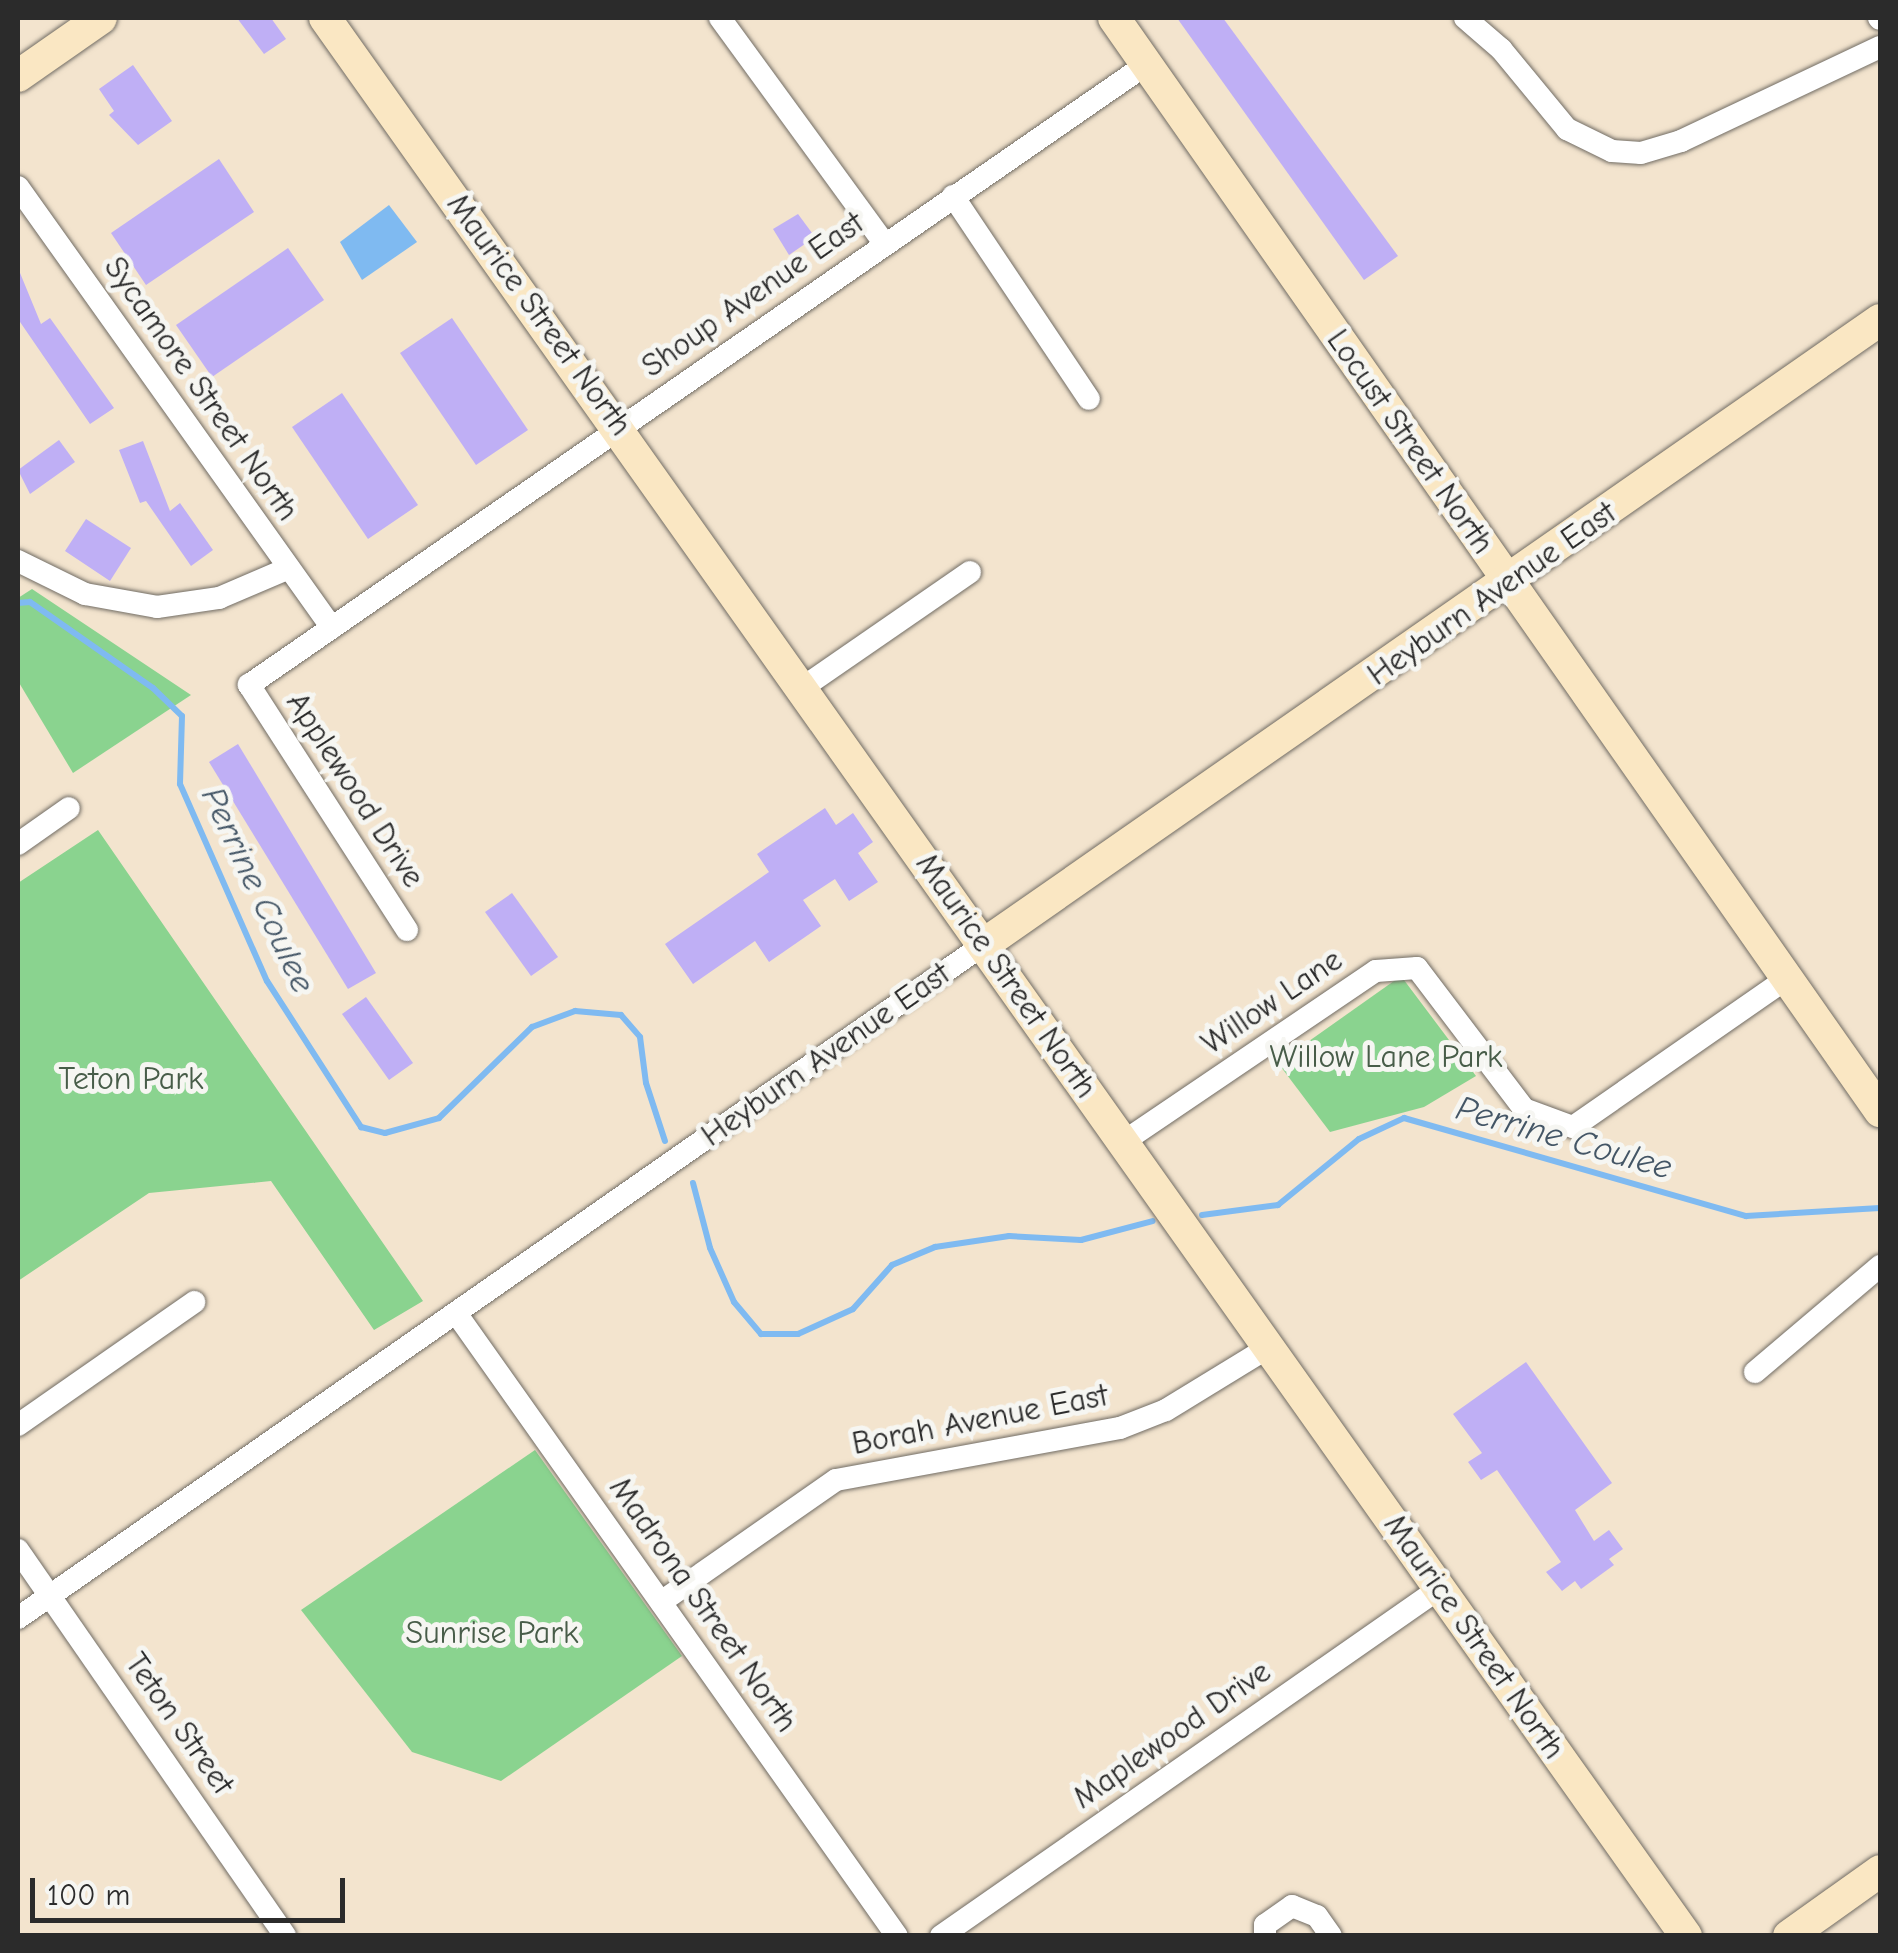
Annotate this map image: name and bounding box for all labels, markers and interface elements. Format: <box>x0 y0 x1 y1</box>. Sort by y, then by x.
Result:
street label: Maurice Street North <box>438 187 640 443</box>
street label: Shoup Avenue East <box>635 204 871 386</box>
street label: Sycamore Street North <box>95 250 307 528</box>
street label: Locust Street North <box>1318 322 1502 562</box>
street label: Heyburn Avenue East <box>1360 494 1624 694</box>
street label: Applewood Drive <box>278 685 432 895</box>
water label: Perrine Coulee <box>192 780 324 1000</box>
street label: Maurice Street North <box>907 846 1105 1106</box>
street label: Willow Lane <box>1194 941 1350 1063</box>
street label: Heyburn Avenue East <box>694 955 958 1155</box>
park label: Willow Lane Park <box>1269 1038 1503 1076</box>
park label: Teton Park <box>59 1060 203 1098</box>
water label: Perrine Coulee <box>1451 1087 1677 1189</box>
street label: Borah Avenue East <box>849 1376 1111 1464</box>
street label: Madrona Street North <box>601 1470 805 1740</box>
street label: Maurice Street North <box>1375 1507 1573 1767</box>
park label: Sunrise Park <box>406 1614 578 1652</box>
street label: Teton Street <box>116 1646 242 1802</box>
street label: Maplewood Drive <box>1066 1653 1278 1817</box>
scale bar <box>35 1858 350 1920</box>
text: 100 m <box>47 1878 130 1913</box>

